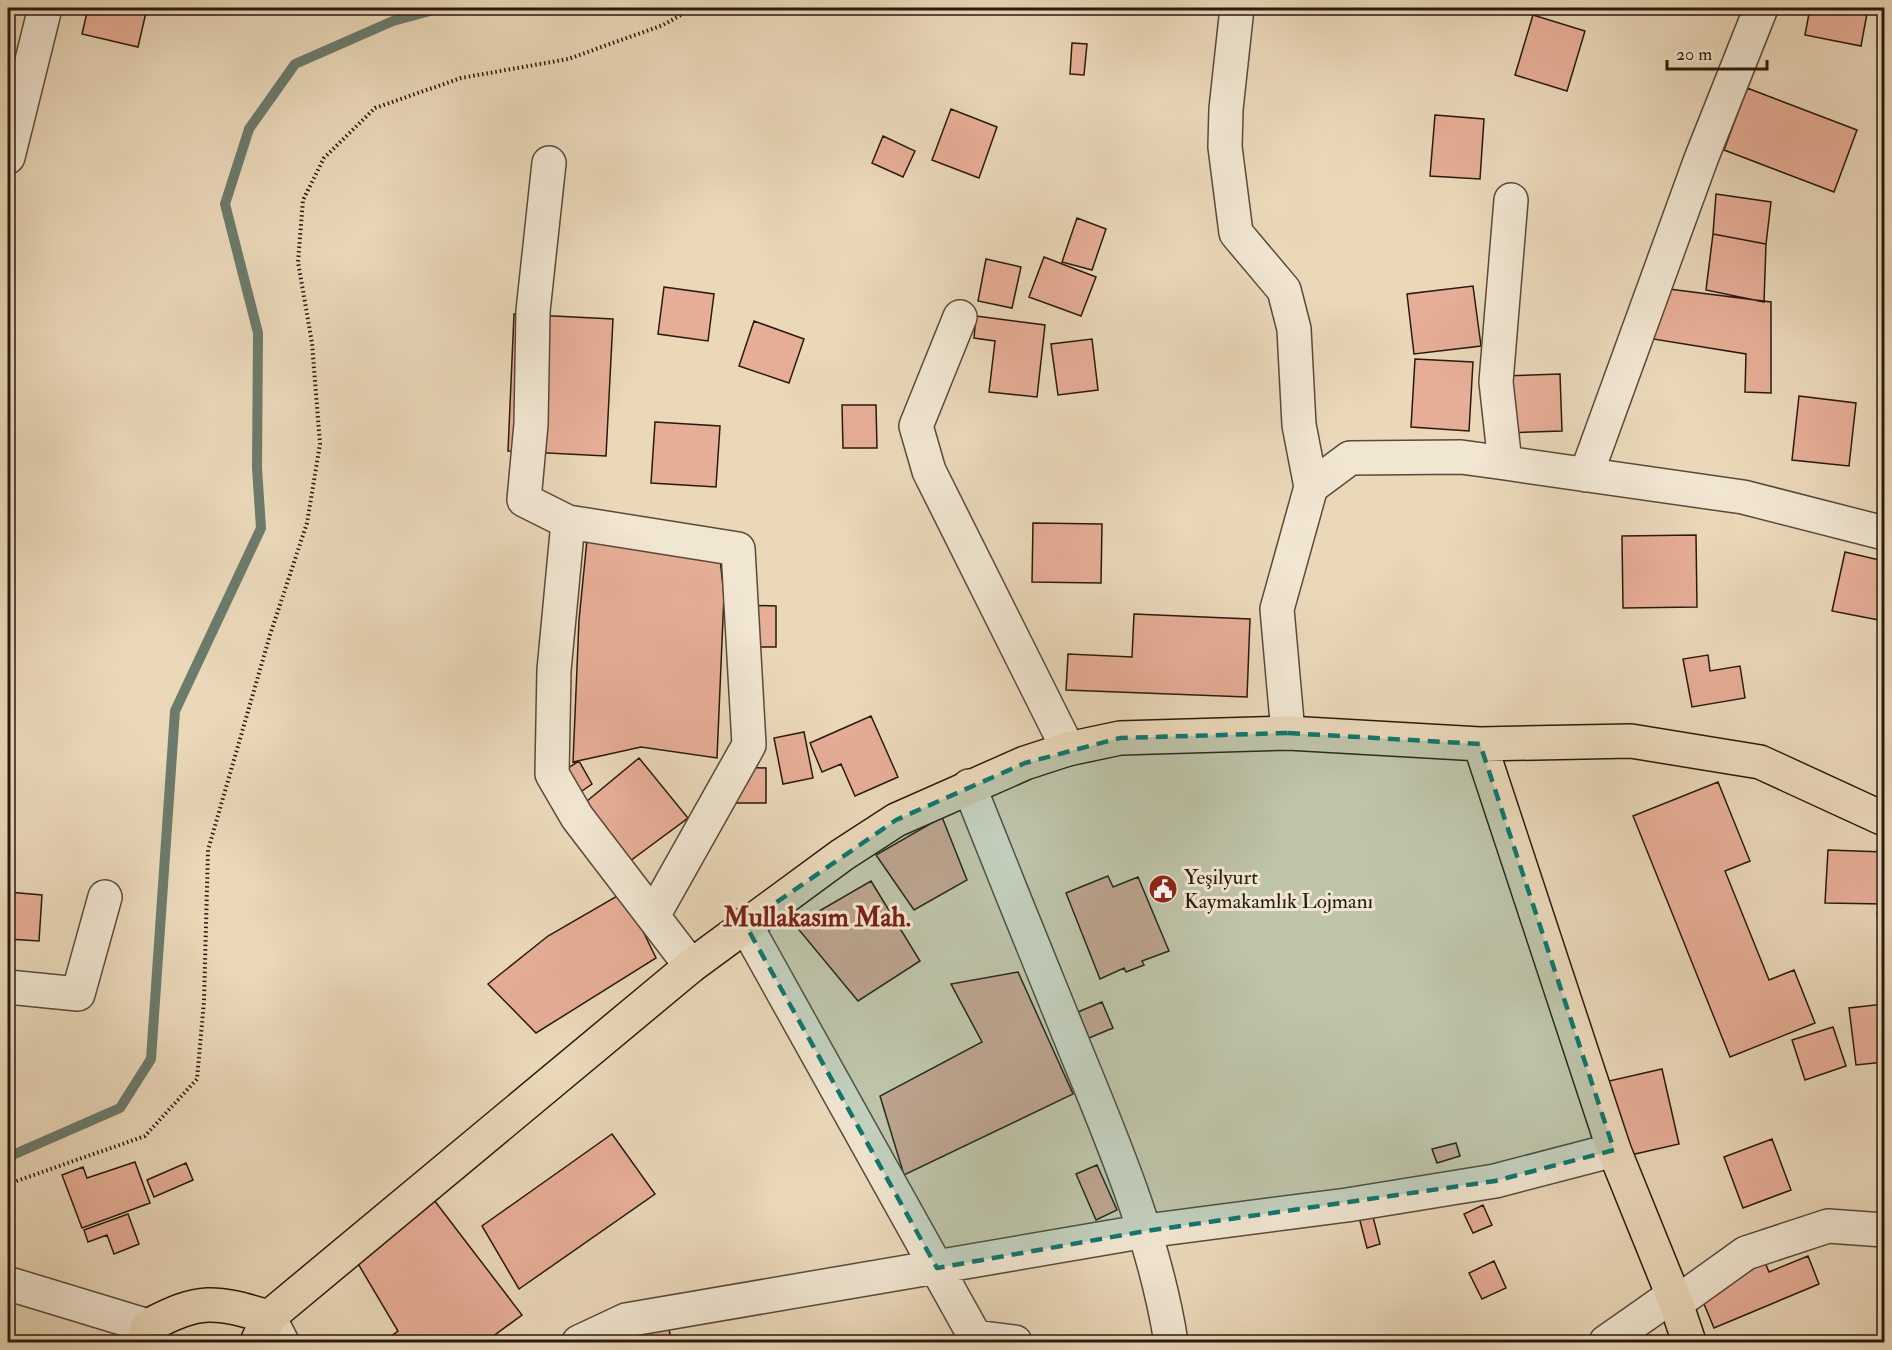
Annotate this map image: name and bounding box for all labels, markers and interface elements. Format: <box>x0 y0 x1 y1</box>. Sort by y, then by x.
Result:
scale bar <box>1667 33 1768 71</box>
text: 20 m <box>1676 43 1712 66</box>
place label: Yeşilyurt Kaymakamlık Lojmanı <box>1184 864 1374 915</box>
public building icon: Yeşilyurt Kaymakamlık Lojmanı <box>1147 873 1179 905</box>
district label: Mullakasım Mah. <box>722 901 911 934</box>

